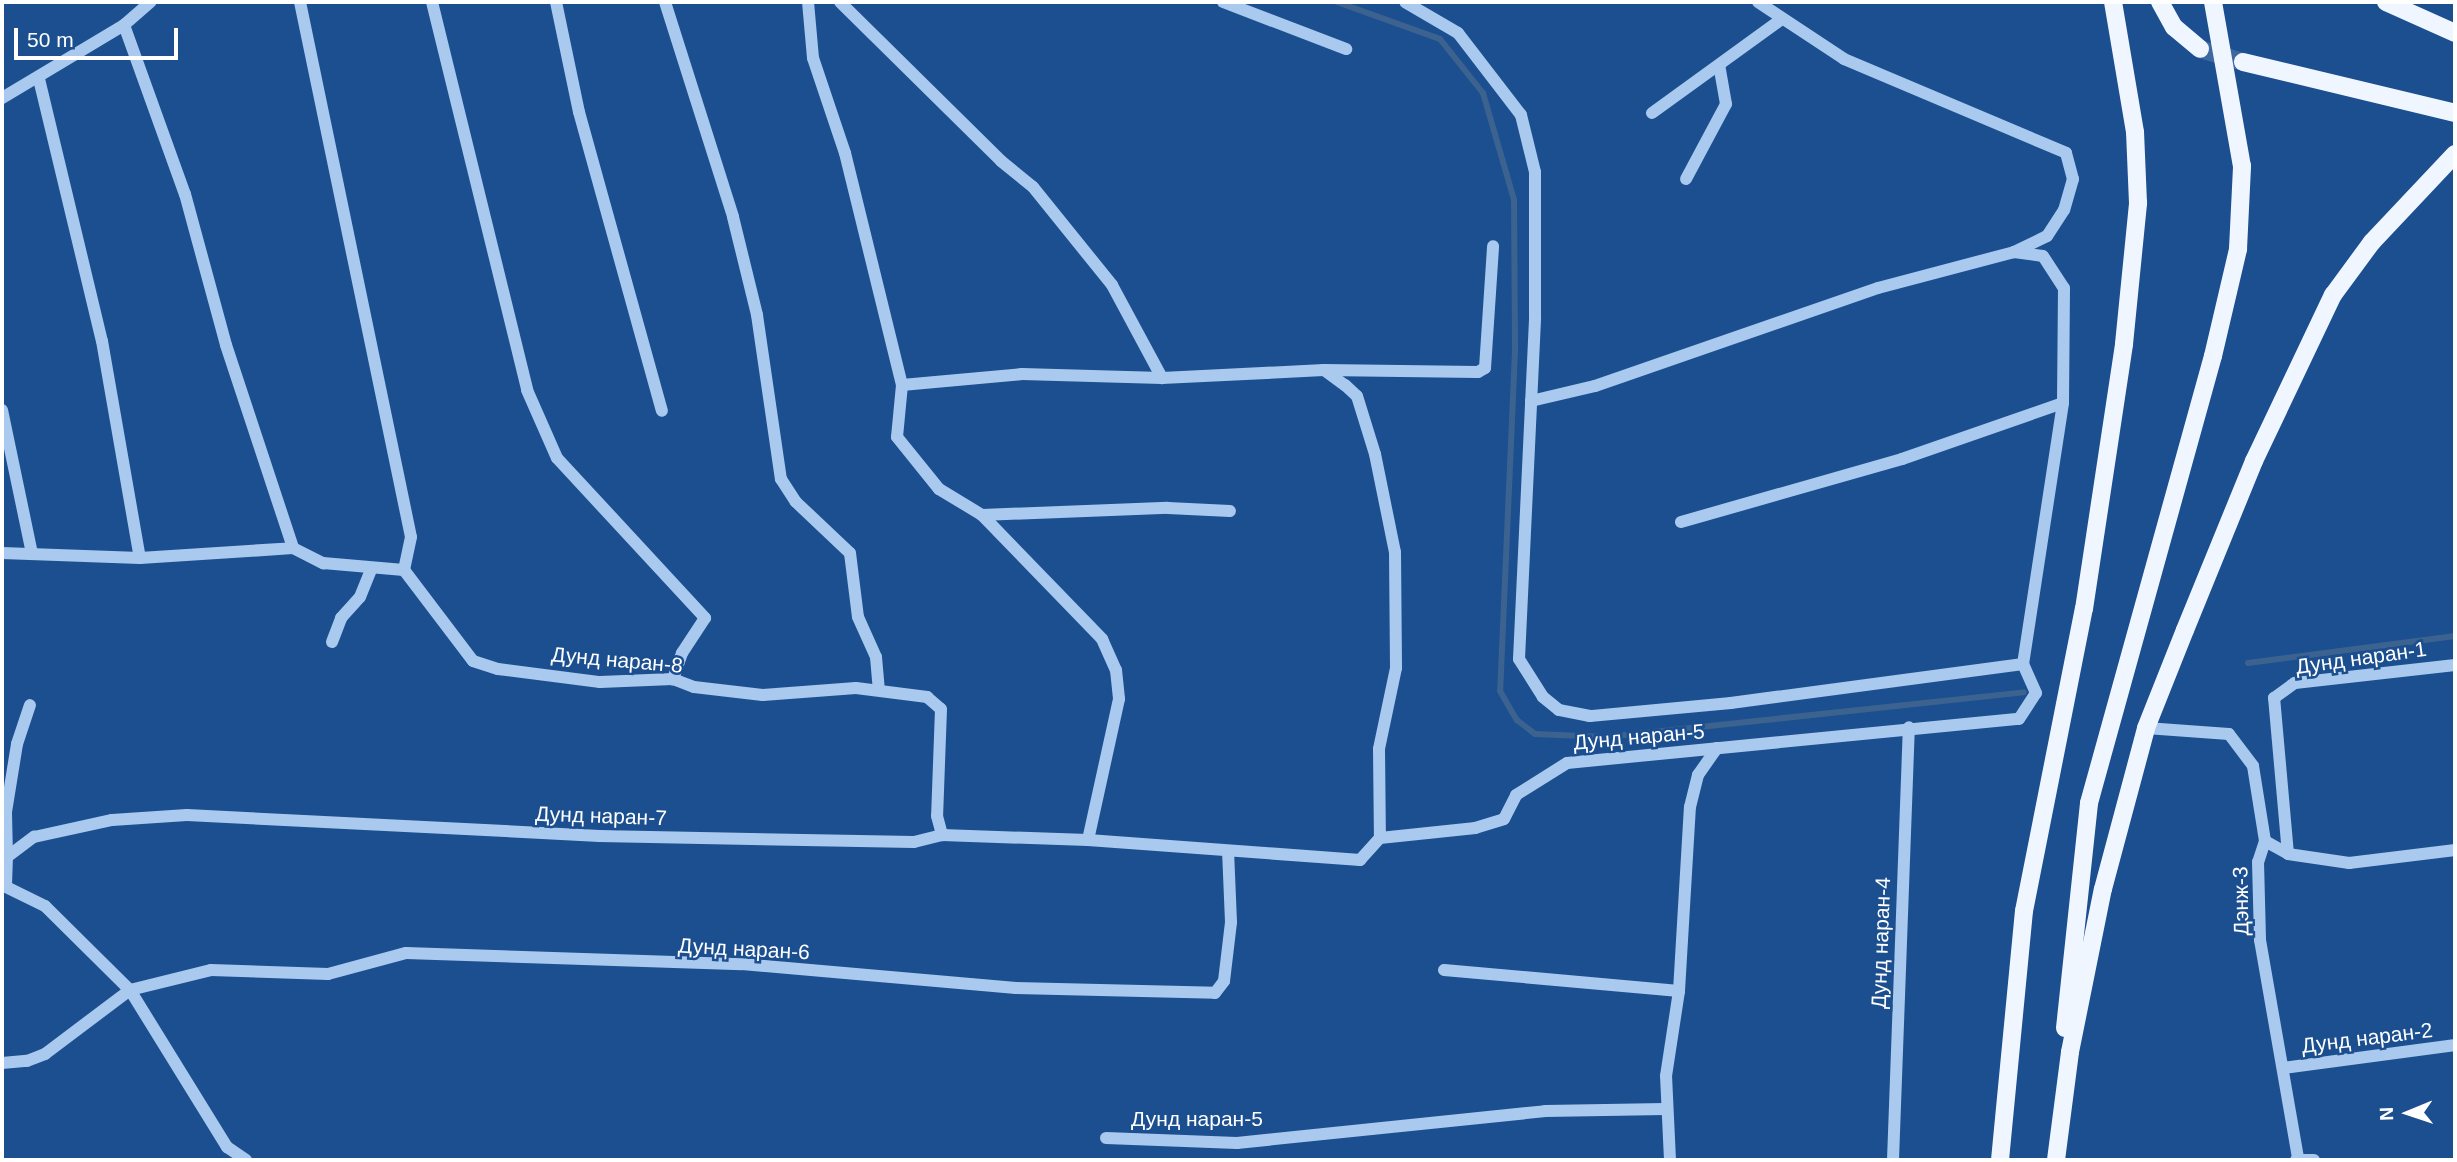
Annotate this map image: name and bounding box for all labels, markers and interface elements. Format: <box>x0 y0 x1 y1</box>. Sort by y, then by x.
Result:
scale bar <box>18 14 182 58</box>
text: 50 m <box>27 28 74 51</box>
street label: Дунд наран-1 <box>2294 636 2428 680</box>
street label: Дунд наран-8 <box>550 642 684 678</box>
street label: Дунд наран-5 <box>1572 719 1706 755</box>
street label: Дунд наран-7 <box>535 801 667 831</box>
street label: Дэнж-3 <box>2228 866 2254 936</box>
street label: Дунд наран-4 <box>1866 877 1896 1009</box>
street label: Дунд наран-6 <box>678 933 810 965</box>
street label: Дунд наран-2 <box>2300 1017 2434 1059</box>
north arrow <box>2373 1078 2443 1148</box>
street label: Дунд наран-5 <box>1131 1106 1263 1132</box>
text: N <box>2376 1107 2397 1121</box>

